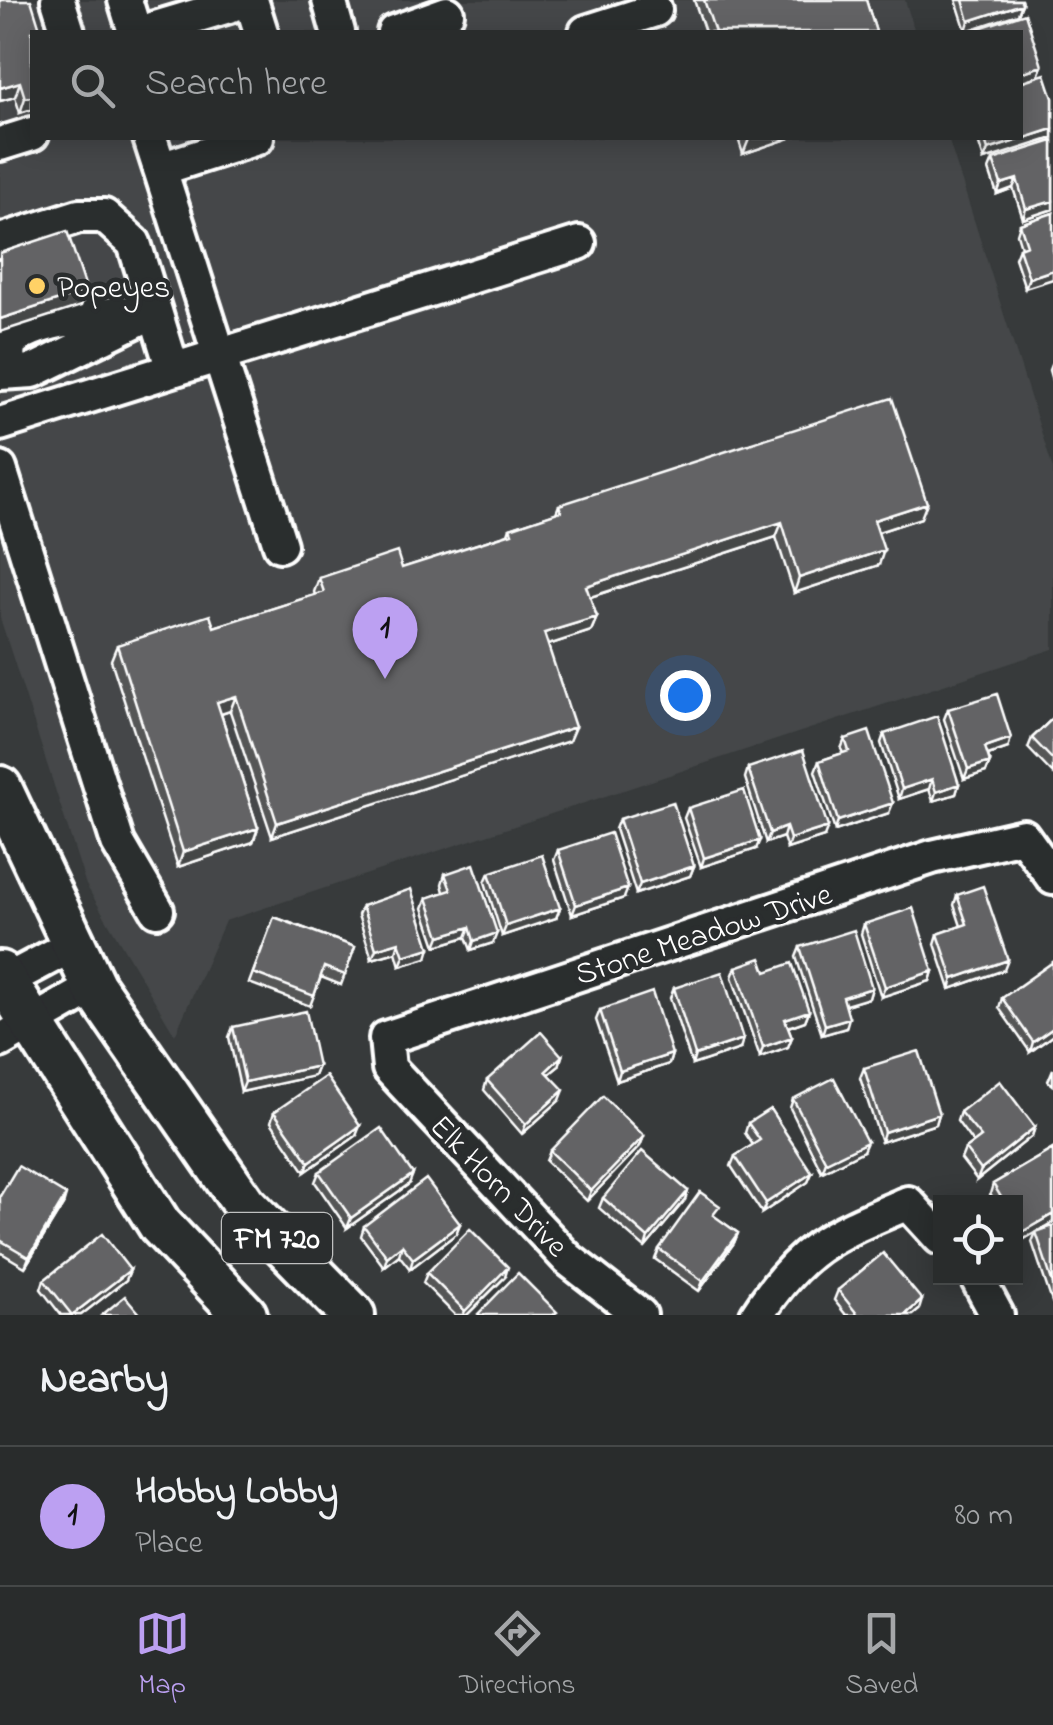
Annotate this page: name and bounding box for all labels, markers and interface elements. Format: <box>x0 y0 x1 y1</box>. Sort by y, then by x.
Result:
search box <box>30 30 1023 140</box>
text: Search here <box>145 57 327 113</box>
icon: search <box>65 58 120 113</box>
place label: Popeyes <box>57 266 170 313</box>
marker: Popeyes <box>26 275 48 297</box>
pin: 1 <box>352 596 418 679</box>
your location <box>660 670 711 721</box>
street label: Stone Meadow Drive <box>570 872 839 1000</box>
street label: Elk Horn Drive <box>417 1105 578 1270</box>
map controls <box>933 1195 1023 1285</box>
button: locate <box>933 1195 1023 1285</box>
road number: FM 720 <box>222 1213 332 1263</box>
text: Nearby <box>40 1350 168 1411</box>
text: Hobby Lobby <box>135 1465 338 1521</box>
text: 1 <box>67 1493 78 1540</box>
text: 80 m <box>954 1493 1013 1540</box>
text: Place <box>135 1521 203 1568</box>
tab: Map <box>135 1606 190 1707</box>
tab: Directions <box>459 1606 576 1707</box>
tab: Saved <box>845 1606 918 1707</box>

